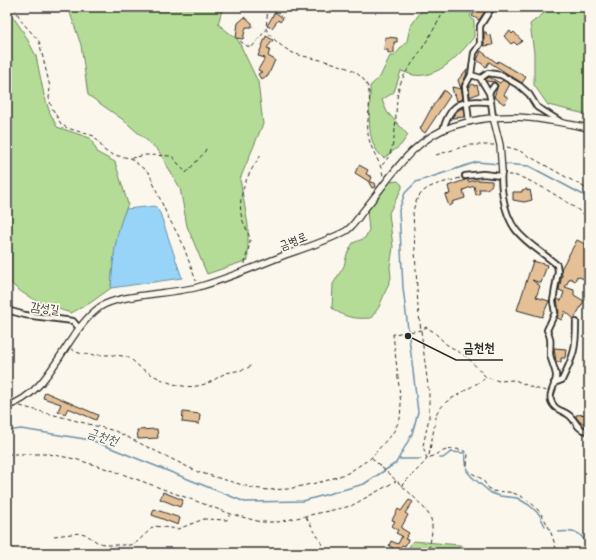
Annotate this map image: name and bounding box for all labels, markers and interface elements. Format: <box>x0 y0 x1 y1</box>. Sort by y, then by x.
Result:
street label: 금병로 <box>277 229 309 254</box>
street label: 감성길 <box>30 299 61 318</box>
callout: 금천천 <box>456 335 503 360</box>
text: 금천천 <box>463 340 495 356</box>
water label: 금천천 <box>85 424 122 450</box>

